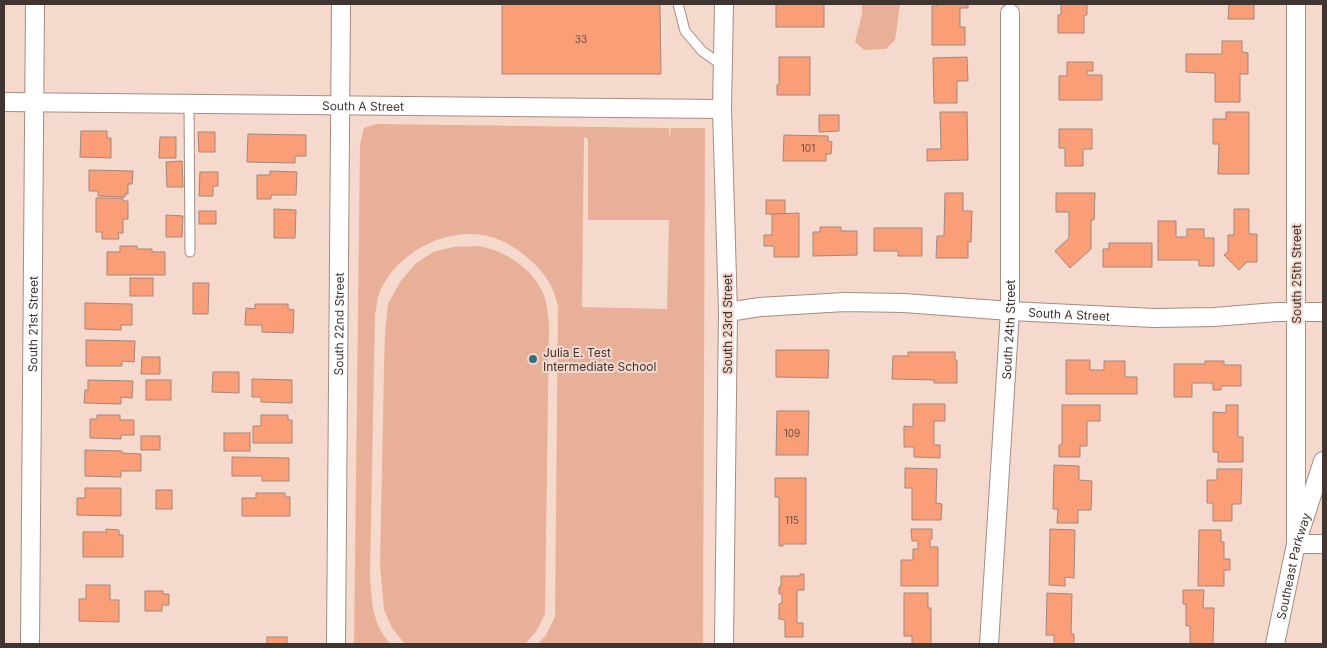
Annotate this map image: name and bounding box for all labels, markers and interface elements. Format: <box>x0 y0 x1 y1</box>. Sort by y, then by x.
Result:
house number: 33 <box>575 33 587 45</box>
street label: South A Street <box>322 98 404 113</box>
house number: 101 <box>801 142 815 154</box>
street label: South 25th Street <box>1289 224 1304 324</box>
street label: South 22nd Street <box>331 272 346 375</box>
street label: South 23rd Street <box>720 274 735 374</box>
street label: South 21st Street <box>25 276 40 372</box>
street label: South 24th Street <box>998 280 1018 380</box>
street label: South A Street <box>1028 304 1110 323</box>
place label: Julia E. Test Intermediate School <box>543 345 656 374</box>
marker: Julia E. Test Intermediate School <box>527 353 539 365</box>
house number: 109 <box>784 427 800 439</box>
street label: Southeast Parkway <box>1273 510 1313 621</box>
house number: 115 <box>785 514 799 526</box>

